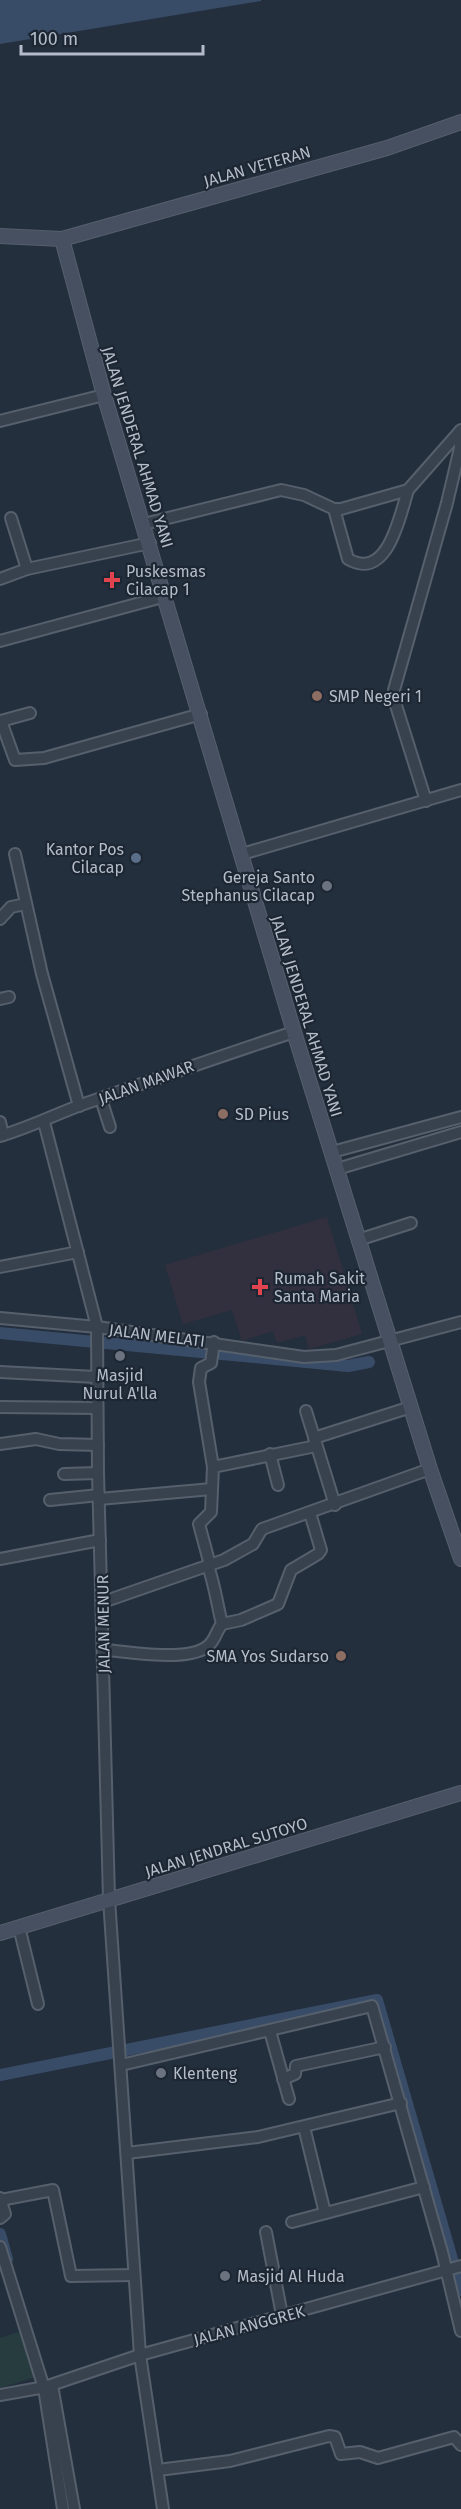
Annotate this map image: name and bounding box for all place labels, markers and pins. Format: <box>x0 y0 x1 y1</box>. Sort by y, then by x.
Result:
place label: Puskesmas Cilacap 1 <box>126 562 206 599</box>
marker: Puskesmas Cilacap 1 <box>103 571 121 589</box>
place label: SMP Negeri 1 <box>329 687 422 706</box>
marker: SMP Negeri 1 <box>310 689 324 703</box>
place label: Kantor Pos Cilacap <box>46 840 124 877</box>
marker: Kantor Pos Cilacap <box>129 851 143 865</box>
place label: Gereja Santo Stephanus Cilacap <box>182 868 315 905</box>
marker: Gereja Santo Stephanus Cilacap <box>320 879 334 893</box>
place label: SD Pius <box>235 1105 289 1124</box>
marker: SD Pius <box>216 1107 230 1121</box>
place label: Rumah Sakit Santa Maria <box>274 1269 365 1306</box>
marker: Rumah Sakit Santa Maria <box>251 1278 269 1296</box>
marker: Masjid Nurul A'lla <box>113 1349 127 1363</box>
place label: Masjid Nurul A'lla <box>83 1366 157 1403</box>
place label: SMA Yos Sudarso <box>207 1647 329 1666</box>
marker: SMA Yos Sudarso <box>334 1649 348 1663</box>
place label: Klenteng <box>173 2064 238 2083</box>
marker: Klenteng <box>154 2066 168 2080</box>
place label: Masjid Al Huda <box>237 2267 345 2286</box>
marker: Masjid Al Huda <box>218 2269 232 2283</box>

